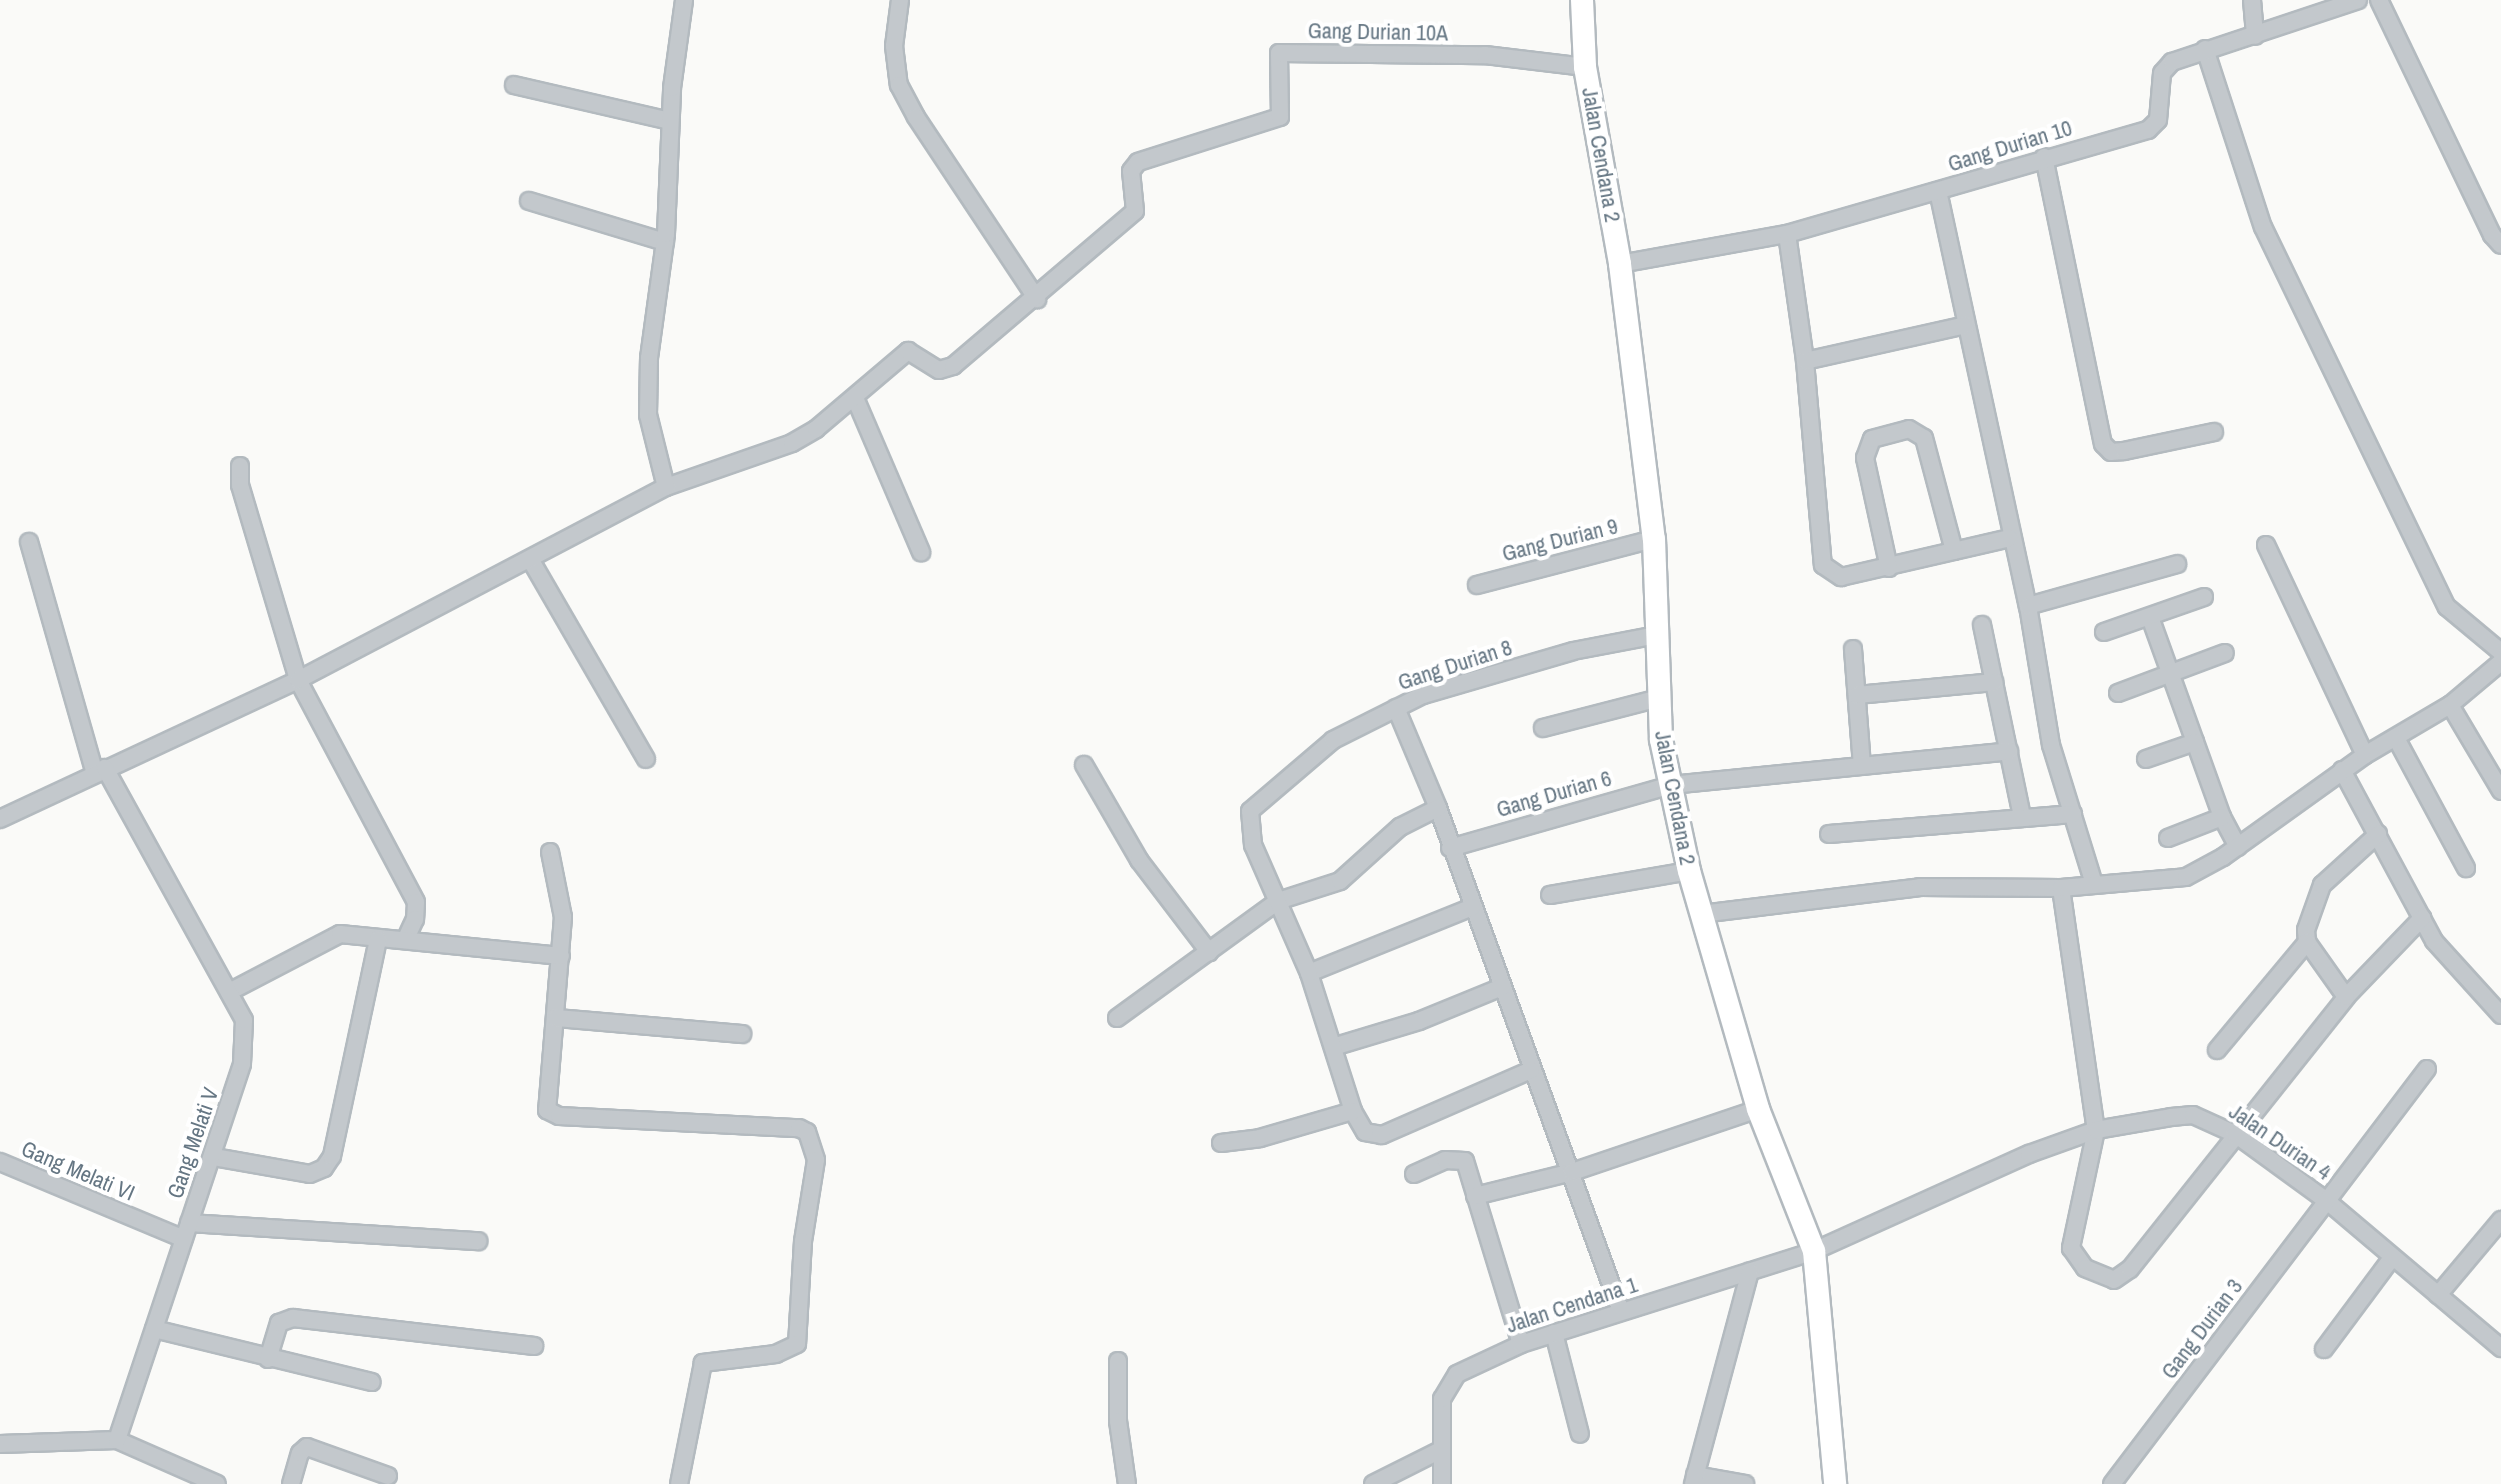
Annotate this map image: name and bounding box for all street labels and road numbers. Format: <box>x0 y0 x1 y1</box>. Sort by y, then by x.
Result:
street label: Gang Durian 10A <box>1308 18 1448 46</box>
street label: Jalan Cendana 2 <box>1576 86 1626 224</box>
street label: Gang Durian 10 <box>1945 115 2075 177</box>
street label: Gang Durian 9 <box>1499 513 1621 567</box>
street label: Gang Durian 8 <box>1395 634 1515 696</box>
street label: Jalan Cendana 2 <box>1649 729 1701 867</box>
street label: Gang Durian 6 <box>1493 765 1615 823</box>
street label: Gang Melati V <box>162 1084 224 1202</box>
street label: Jalan Durian 4 <box>2224 1098 2336 1186</box>
street label: Gang Melati VI <box>17 1135 139 1207</box>
street label: Jalan Cendana 1 <box>1503 1271 1641 1339</box>
street label: Gang Durian 3 <box>2156 1274 2248 1384</box>

